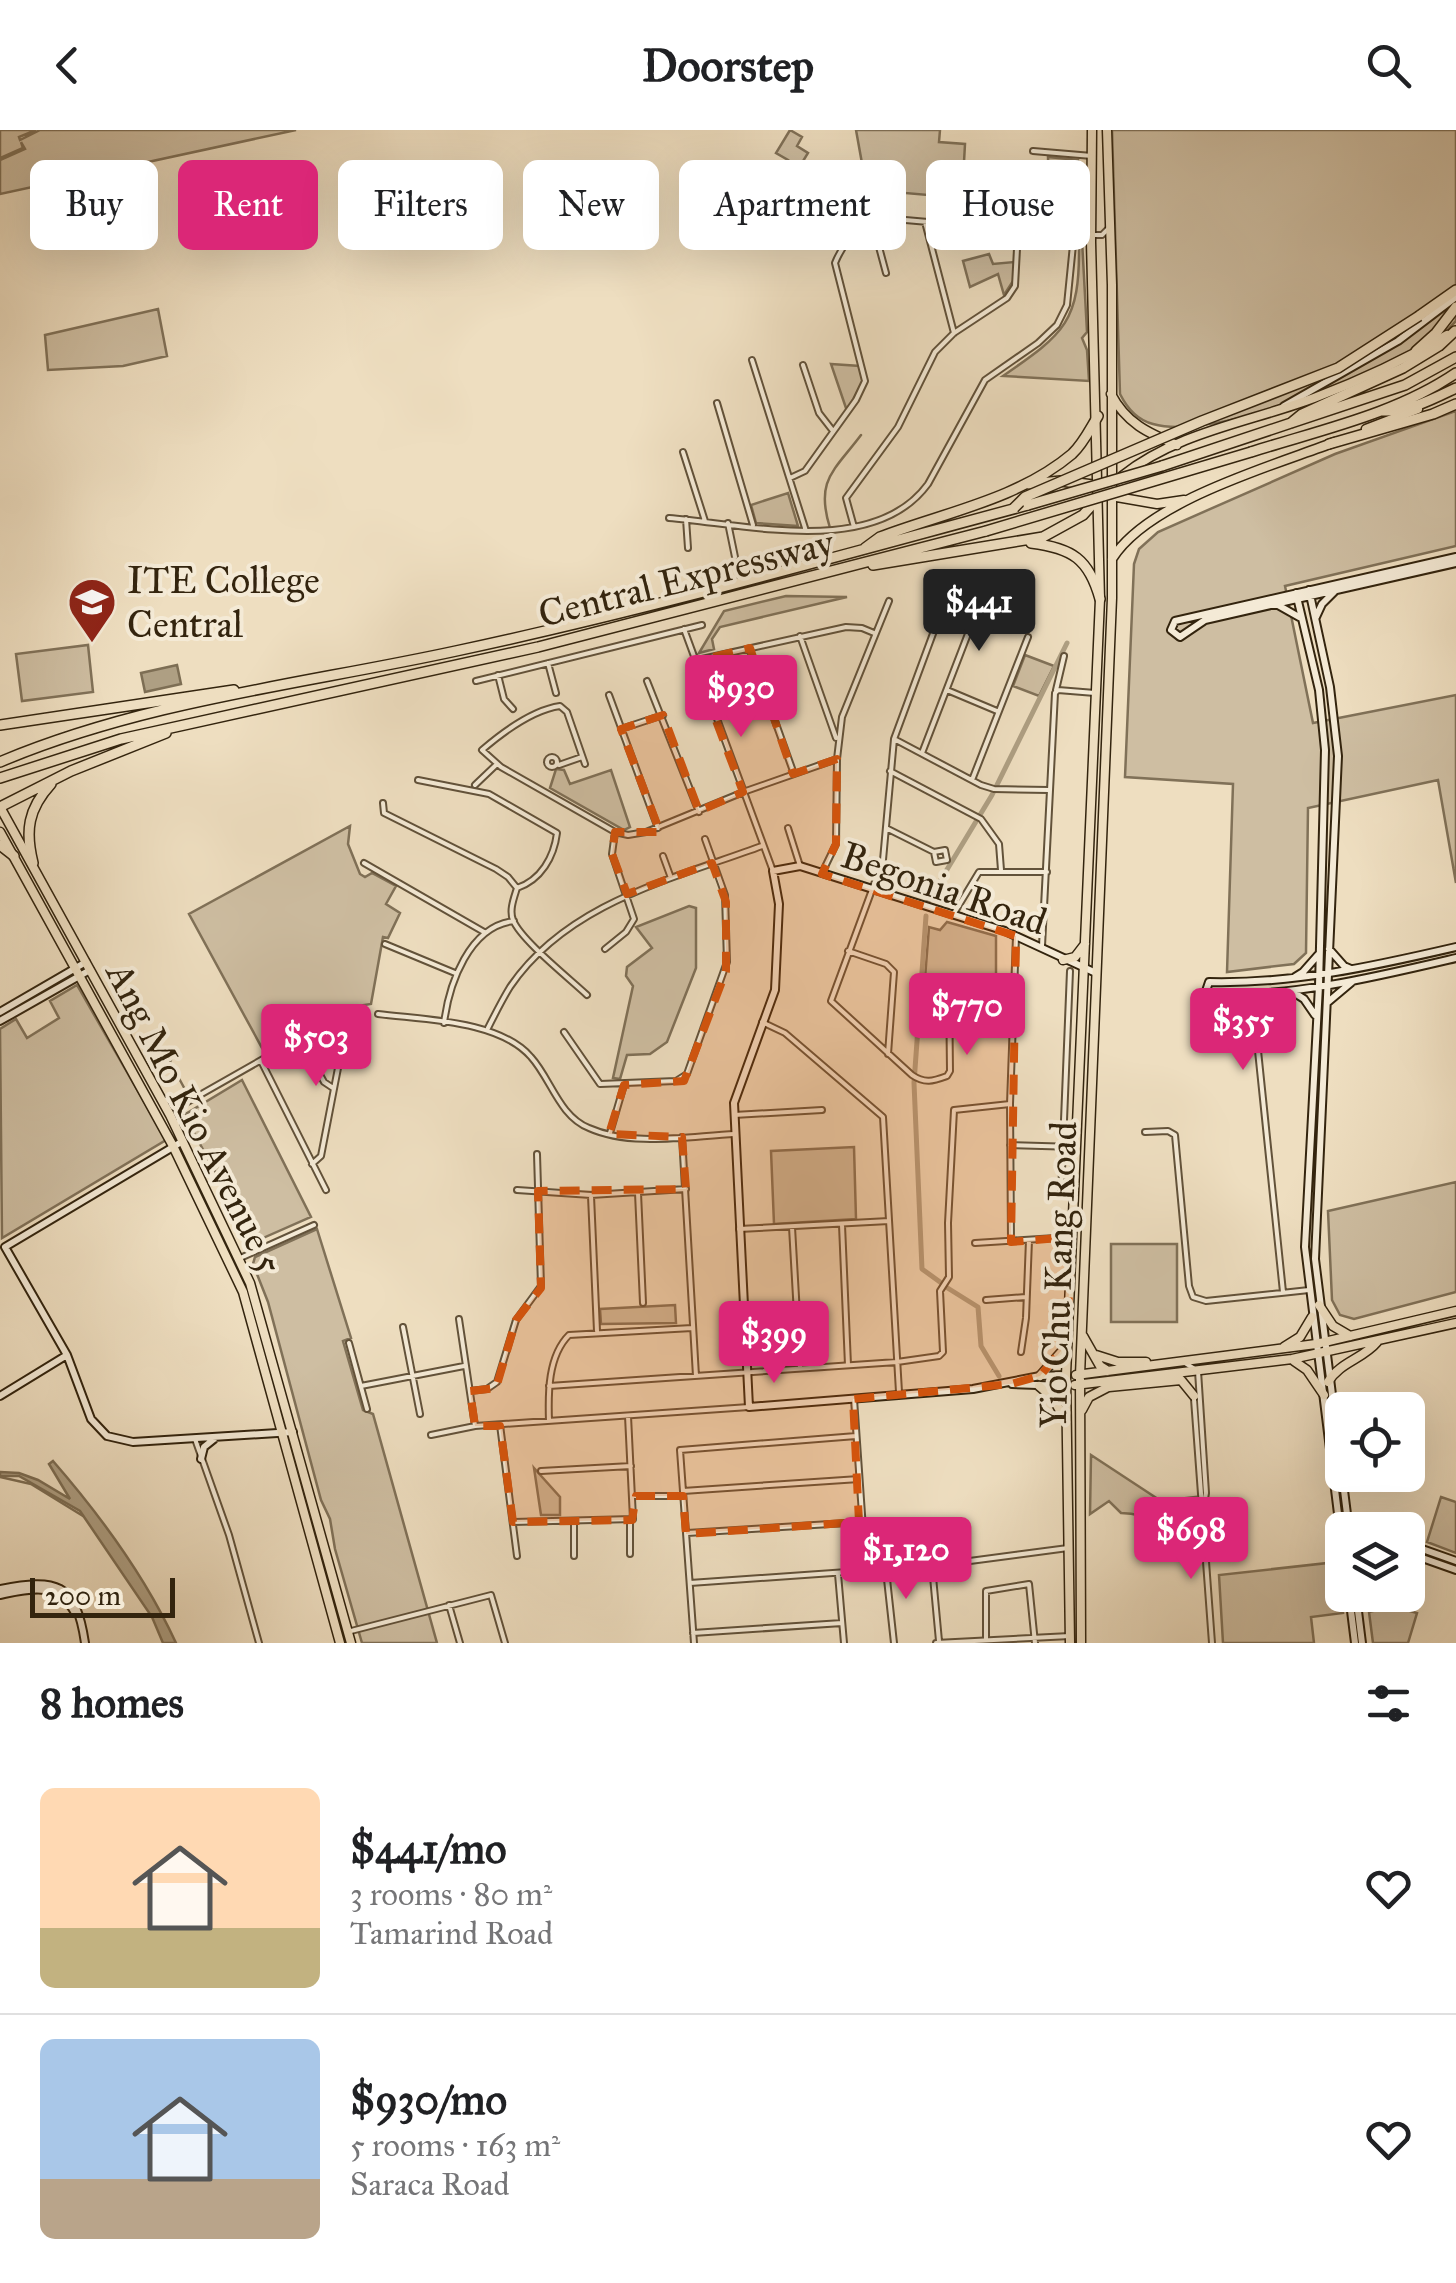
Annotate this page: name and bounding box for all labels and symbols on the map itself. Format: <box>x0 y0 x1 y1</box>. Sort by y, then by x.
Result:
street label: Central Expressway <box>533 519 840 637</box>
place label: ITE College Central <box>127 557 320 647</box>
pin: $441 <box>920 569 1038 654</box>
school or university icon: ITE College Central <box>66 576 118 644</box>
pin: $930 <box>682 655 800 740</box>
street label: Begonia Road <box>835 831 1053 945</box>
street label: Ang Mo Kio Avenue 5 <box>96 953 293 1281</box>
pin: $770 <box>908 973 1026 1058</box>
pin: $355 <box>1184 988 1302 1073</box>
pin: $503 <box>257 1004 375 1089</box>
street label: Yio Chu Kang Road <box>1030 1120 1086 1430</box>
pin: $399 <box>715 1301 833 1386</box>
pin: $698 <box>1132 1497 1250 1582</box>
pin: $1,120 <box>825 1517 987 1602</box>
scale bar <box>30 1573 175 1618</box>

